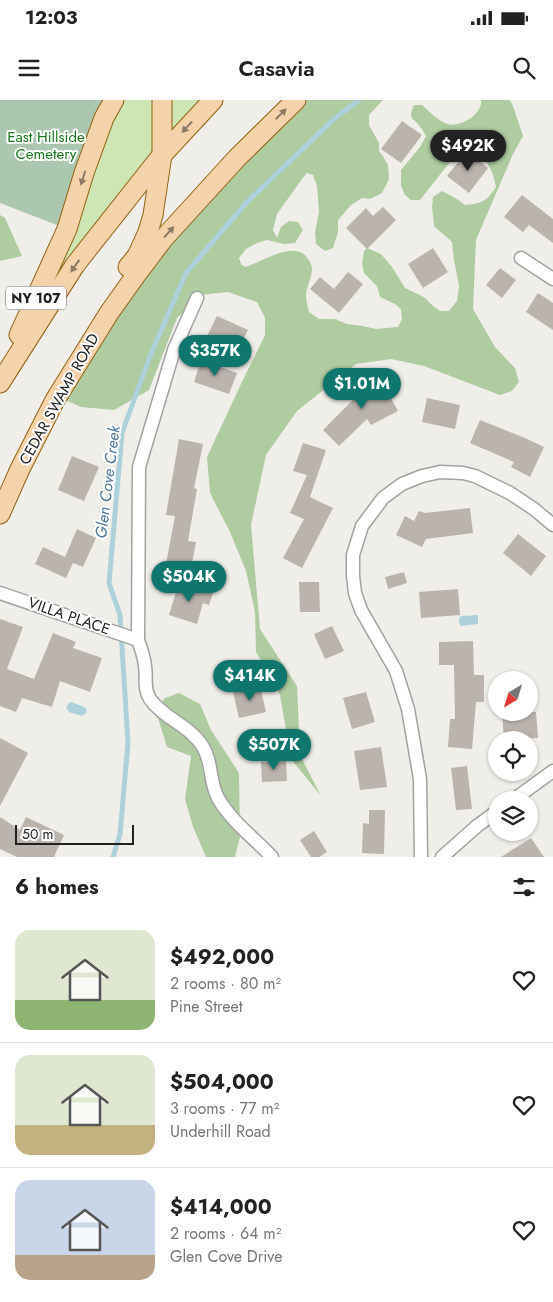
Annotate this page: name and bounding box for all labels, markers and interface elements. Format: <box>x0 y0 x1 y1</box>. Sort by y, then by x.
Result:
text: 12:03 <box>25 4 78 31</box>
text: Casavia <box>238 52 315 84</box>
icon: menu <box>15 54 43 82</box>
icon: search <box>510 54 538 82</box>
one-way arrow <box>275 109 287 121</box>
one-way arrow <box>181 121 193 133</box>
park label: East Hillside Cemetery <box>7 126 85 165</box>
pin: $492K <box>433 130 503 172</box>
text: $492K <box>441 134 495 157</box>
one-way arrow <box>78 170 86 185</box>
one-way arrow <box>163 227 175 239</box>
one-way arrow <box>70 259 80 273</box>
road number: NY 107 <box>6 287 66 310</box>
street label: CEDAR SWAMP ROAD <box>14 329 104 469</box>
pin: $357K <box>180 334 250 377</box>
text: $357K <box>189 339 241 362</box>
pin: $1.01M <box>321 368 403 410</box>
text: $1.01M <box>334 372 390 395</box>
water label: Glen Cove Creek <box>89 423 126 540</box>
pin: $504K <box>154 560 224 603</box>
text: $504K <box>162 565 216 588</box>
street label: VILLA PLACE <box>25 592 113 640</box>
pin: $414K <box>215 660 285 702</box>
text: $414K <box>224 664 276 687</box>
north arrow <box>488 671 538 721</box>
map controls <box>488 671 538 841</box>
pin: $507K <box>239 728 309 771</box>
button: locate <box>488 731 538 781</box>
text: $507K <box>248 733 300 756</box>
button: layers <box>488 791 538 841</box>
scale bar <box>15 822 134 845</box>
text: 50 m <box>22 824 53 844</box>
text: 6 homes <box>15 872 99 902</box>
icon: filters <box>510 873 538 901</box>
text: $492,000 <box>170 942 274 972</box>
icon: home <box>55 950 115 1010</box>
icon: heart <box>510 966 538 994</box>
text: 2 rooms · 80 m² <box>170 972 281 995</box>
text: Pine Street <box>170 995 243 1018</box>
text: $504,000 <box>170 1067 274 1097</box>
icon: home <box>55 1075 115 1135</box>
icon: heart <box>510 1091 538 1119</box>
text: 3 rooms · 77 m² <box>170 1097 279 1120</box>
text: Underhill Road <box>170 1120 271 1143</box>
text: $414,000 <box>170 1192 272 1222</box>
icon: home <box>55 1200 115 1260</box>
icon: heart <box>510 1216 538 1244</box>
text: 2 rooms · 64 m² <box>170 1222 281 1245</box>
text: Glen Cove Drive <box>170 1245 282 1268</box>

